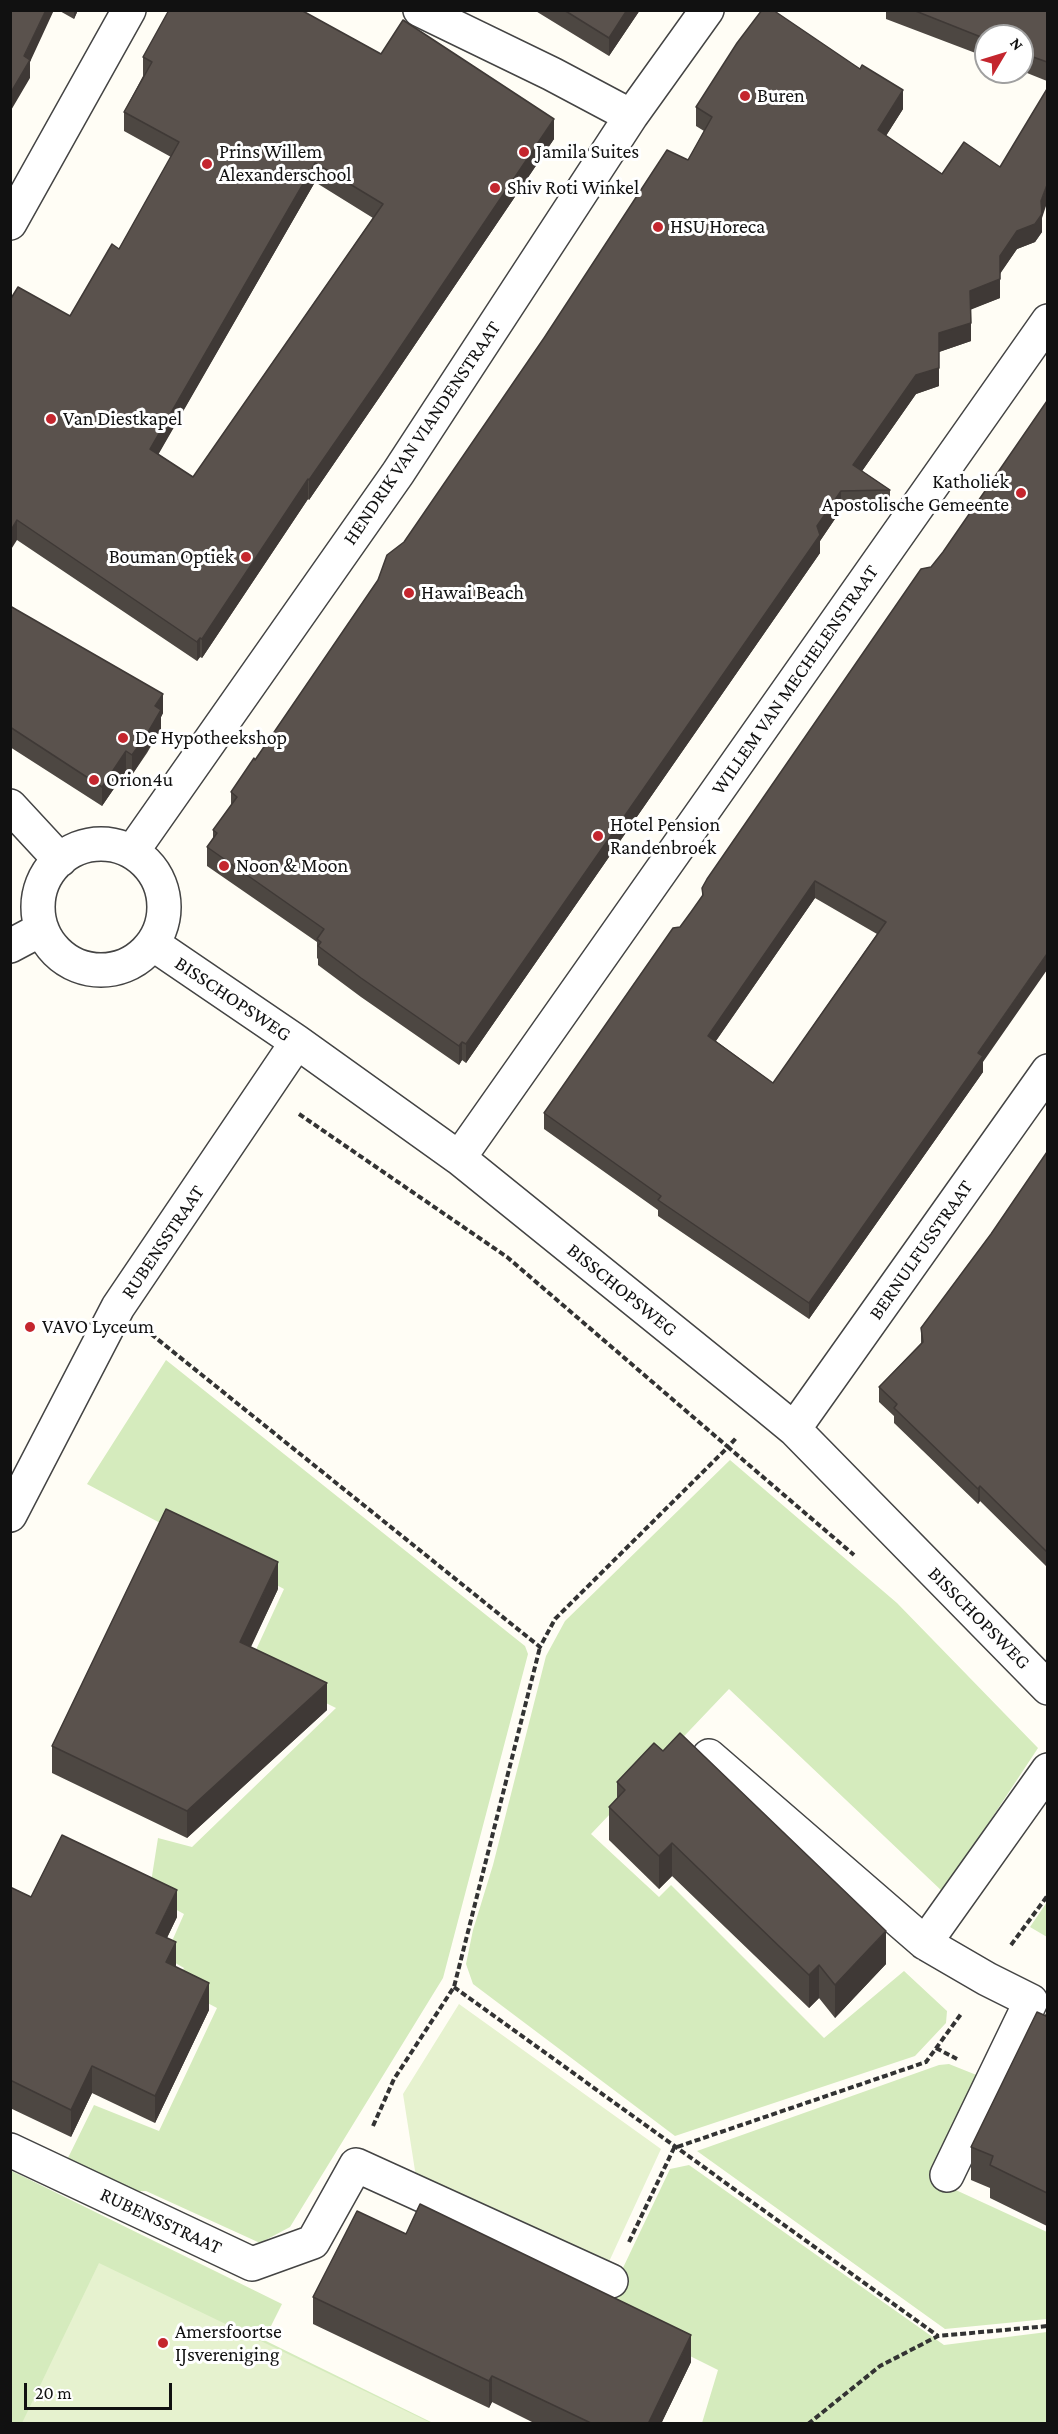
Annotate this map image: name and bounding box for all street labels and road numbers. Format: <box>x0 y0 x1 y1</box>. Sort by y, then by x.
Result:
street label: HENDRIK VAN VIANDENSTRAAT <box>338 317 506 549</box>
street label: WILLEM VAN MECHELENSTRAAT <box>706 560 884 800</box>
street label: BISSCHOPSWEG <box>170 951 296 1047</box>
street label: BERNULFUSSTRAAT <box>864 1176 978 1324</box>
street label: RUBENSSTRAAT <box>116 1181 210 1303</box>
street label: BISSCHOPSWEG <box>562 1238 682 1342</box>
street label: BISSCHOPSWEG <box>923 1562 1035 1674</box>
street label: RUBENSSTRAAT <box>96 2182 226 2260</box>

